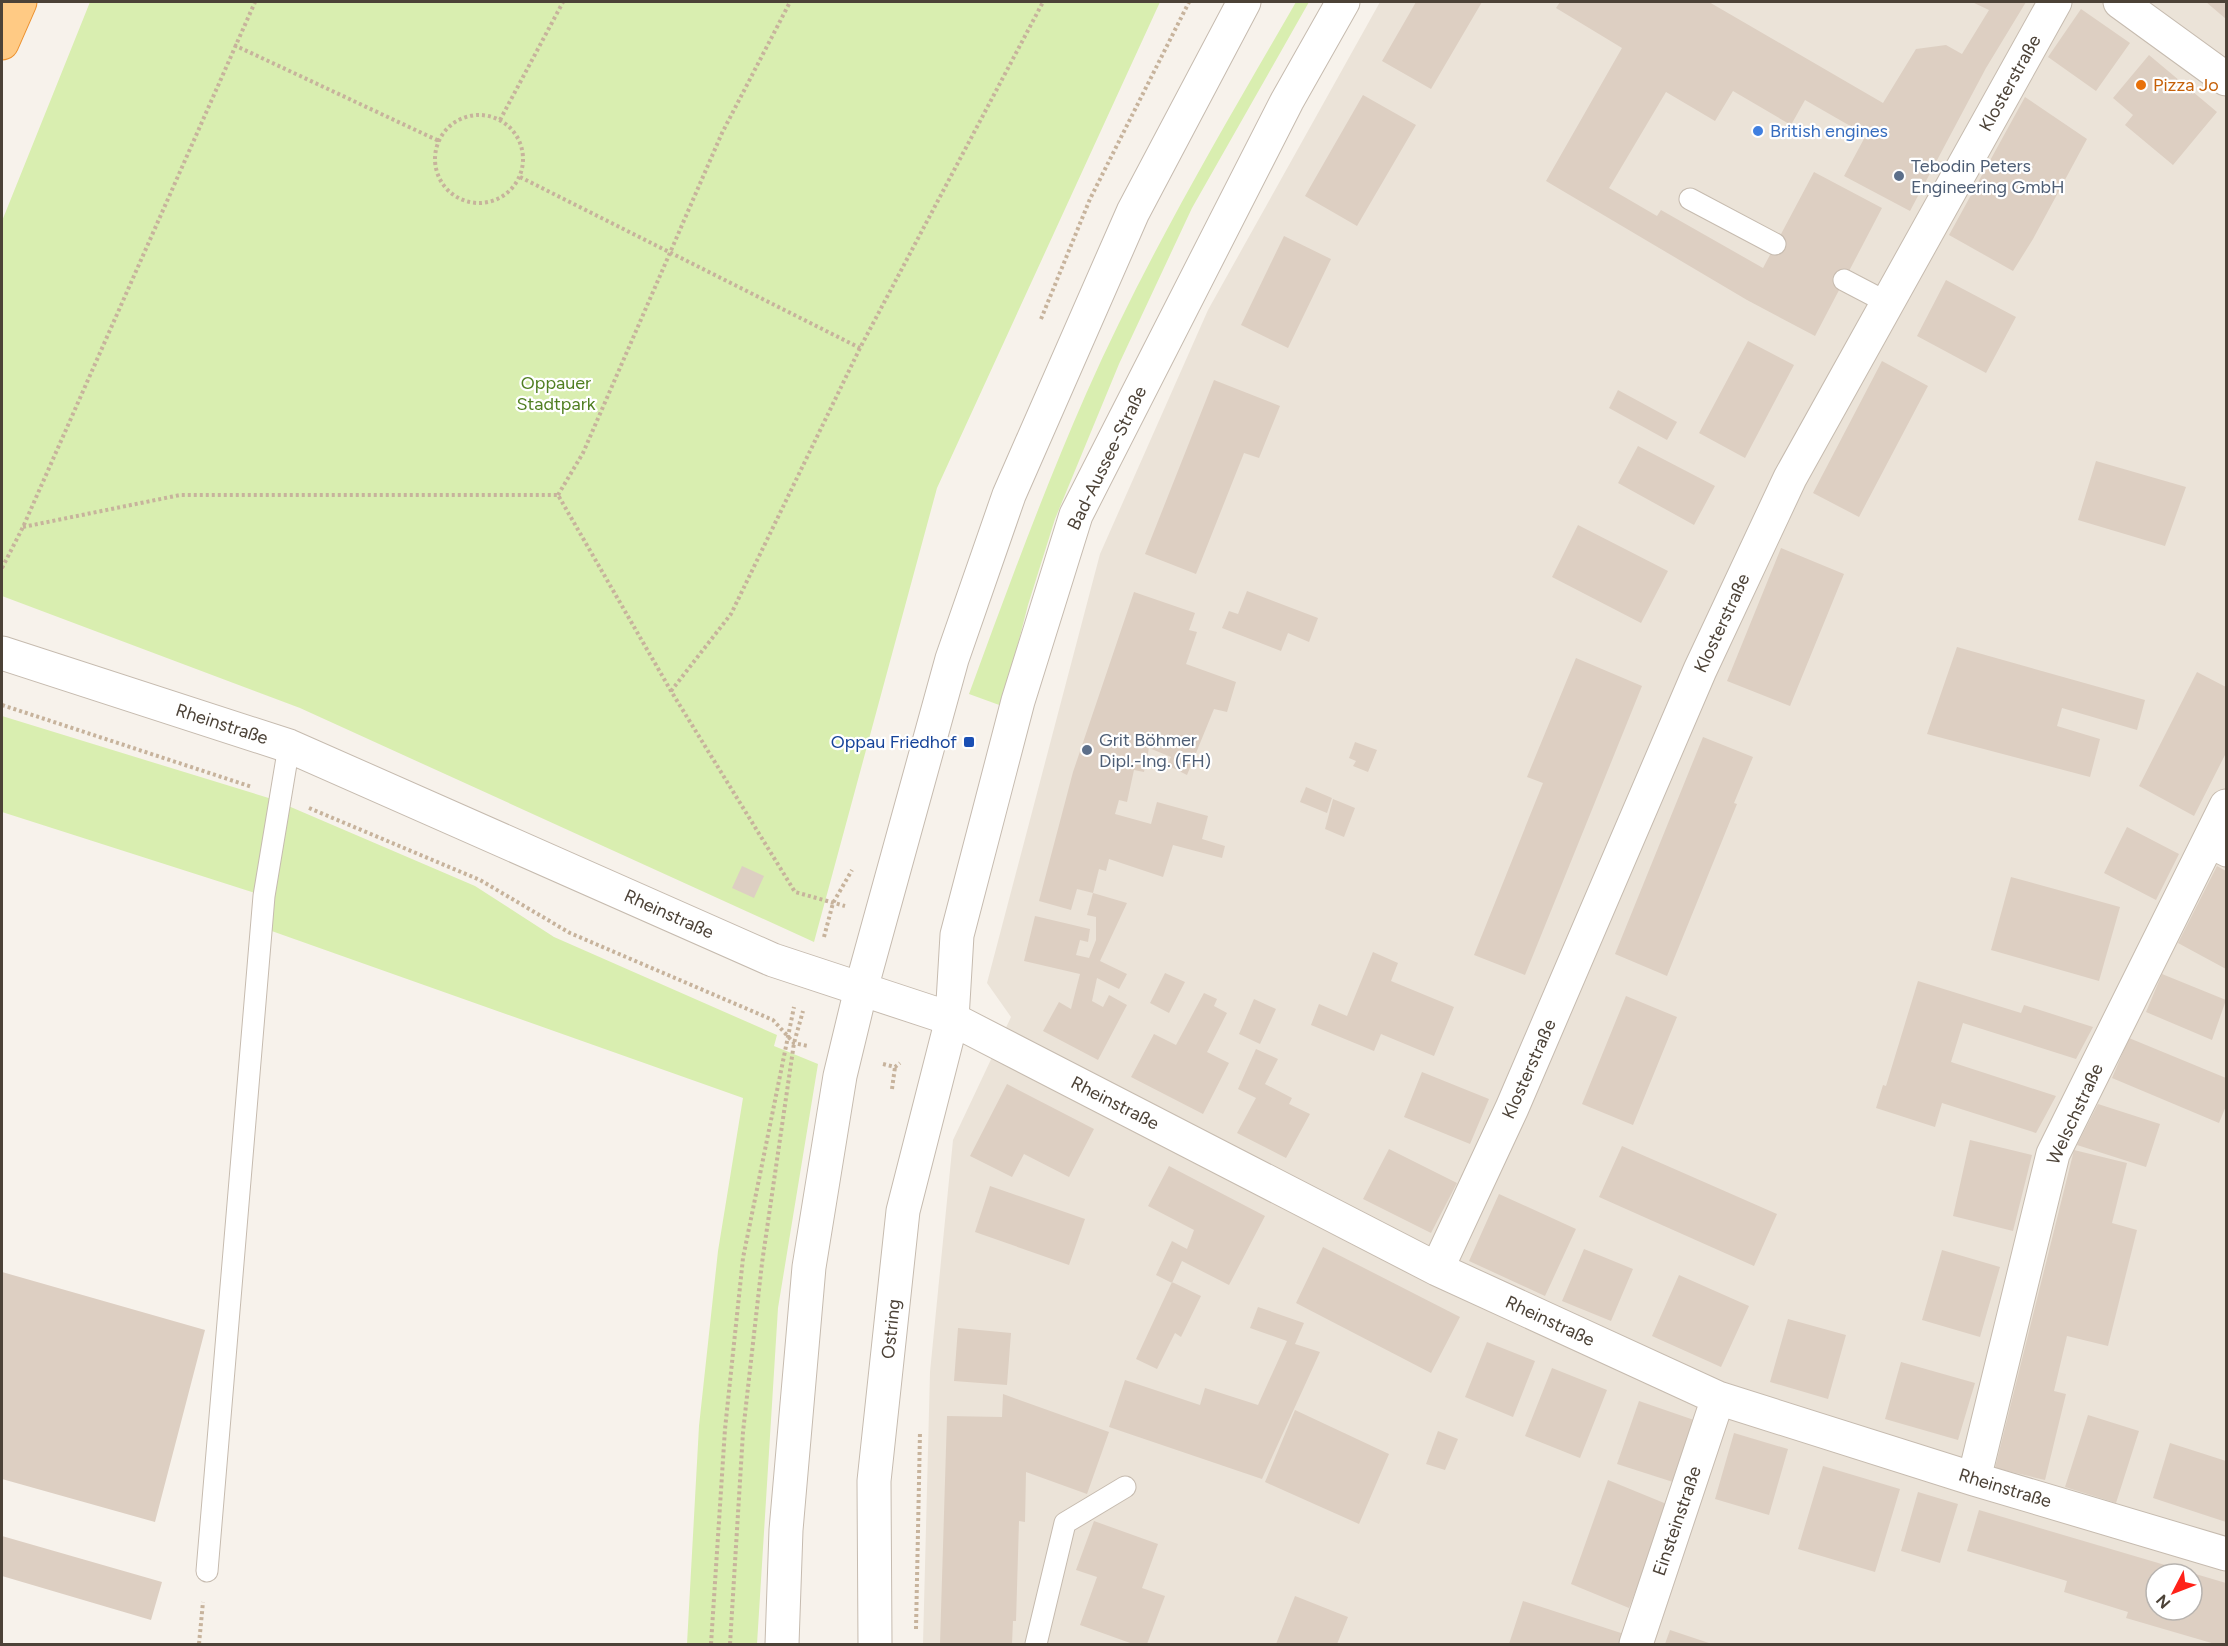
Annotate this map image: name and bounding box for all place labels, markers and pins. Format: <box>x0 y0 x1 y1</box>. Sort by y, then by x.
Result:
place label: Pizza Jo <box>2153 74 2219 96</box>
marker: Pizza Jo <box>2134 78 2148 92</box>
place label: British engines <box>1770 120 1888 142</box>
marker: British engines <box>1751 124 1765 138</box>
place label: Tebodin Peters Engineering GmbH <box>1911 155 2065 198</box>
marker: Tebodin Peters Engineering GmbH <box>1892 169 1906 183</box>
place label: Grit Böhmer Dipl.-Ing. (FH) <box>1099 729 1211 772</box>
place label: Oppau Friedhof <box>831 731 957 753</box>
marker: Oppau Friedhof <box>962 735 976 749</box>
marker: Grit Böhmer Dipl.-Ing. (FH) <box>1080 743 1094 757</box>

